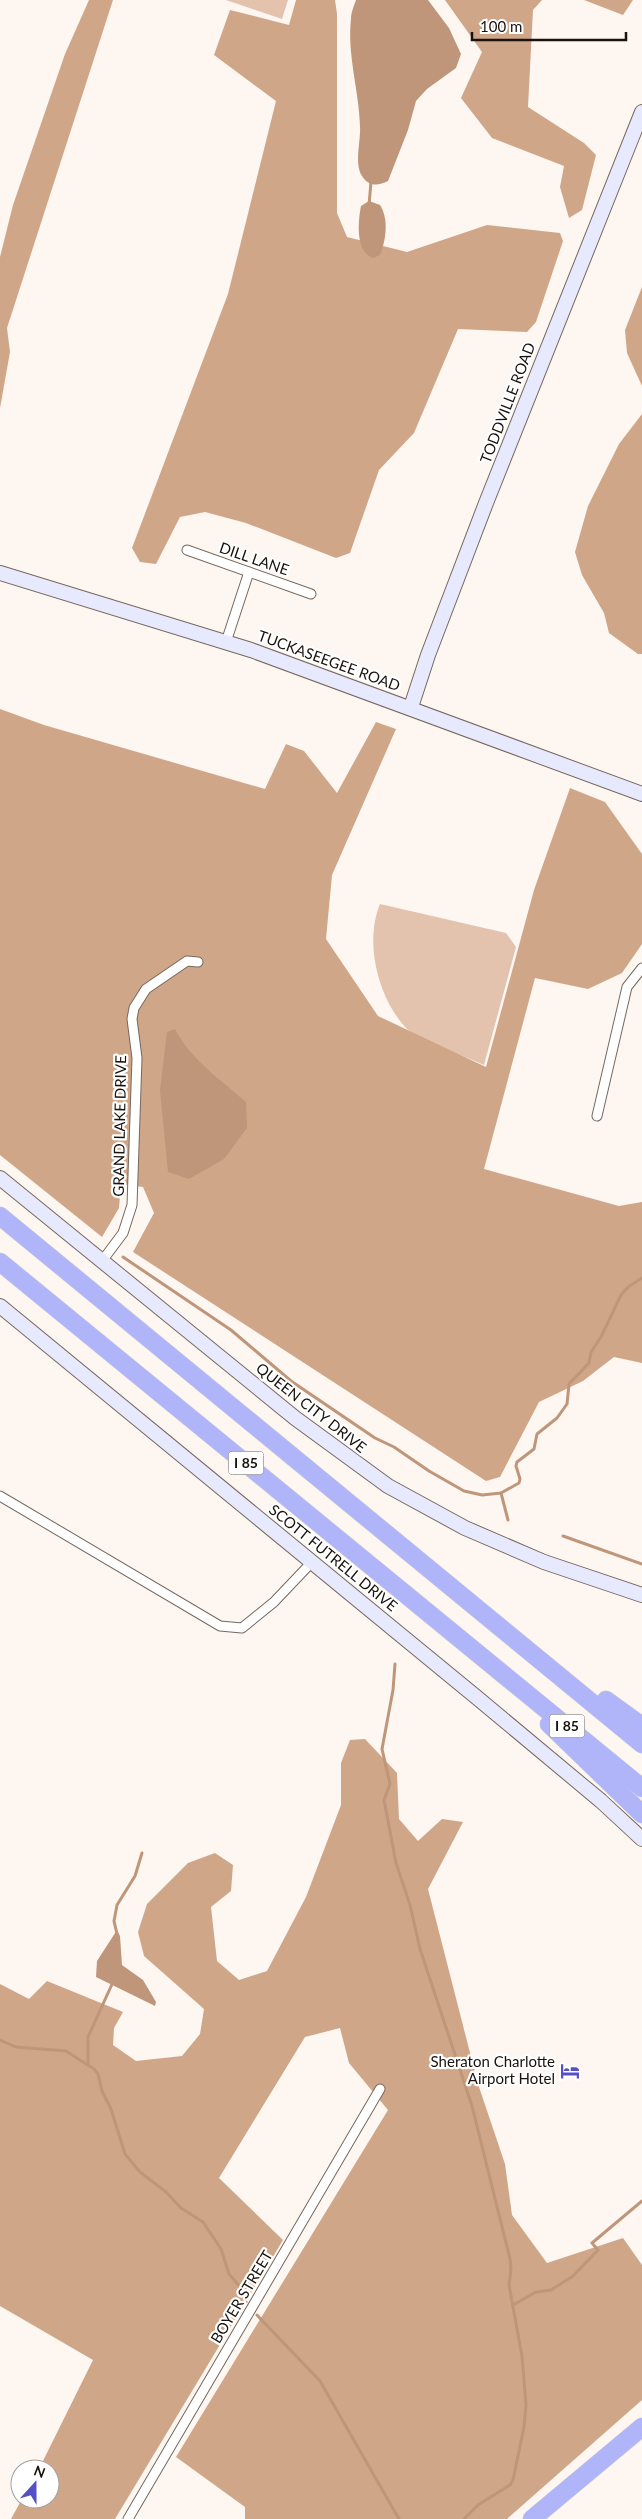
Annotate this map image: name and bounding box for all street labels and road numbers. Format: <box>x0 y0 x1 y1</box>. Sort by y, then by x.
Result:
street label: TODDVILLE ROAD <box>476 340 538 465</box>
street label: DILL LANE <box>217 538 291 578</box>
street label: TUCKASEEGEE ROAD <box>256 626 403 694</box>
street label: GRAND LAKE DRIVE <box>109 1055 129 1197</box>
street label: QUEEN CITY DRIVE <box>253 1359 370 1456</box>
road number: I 85 <box>228 1452 264 1475</box>
street label: SCOTT FUTRELL DRIVE <box>266 1500 401 1614</box>
road number: I 85 <box>550 1714 584 1738</box>
street label: BOYER STREET <box>206 2247 276 2346</box>

